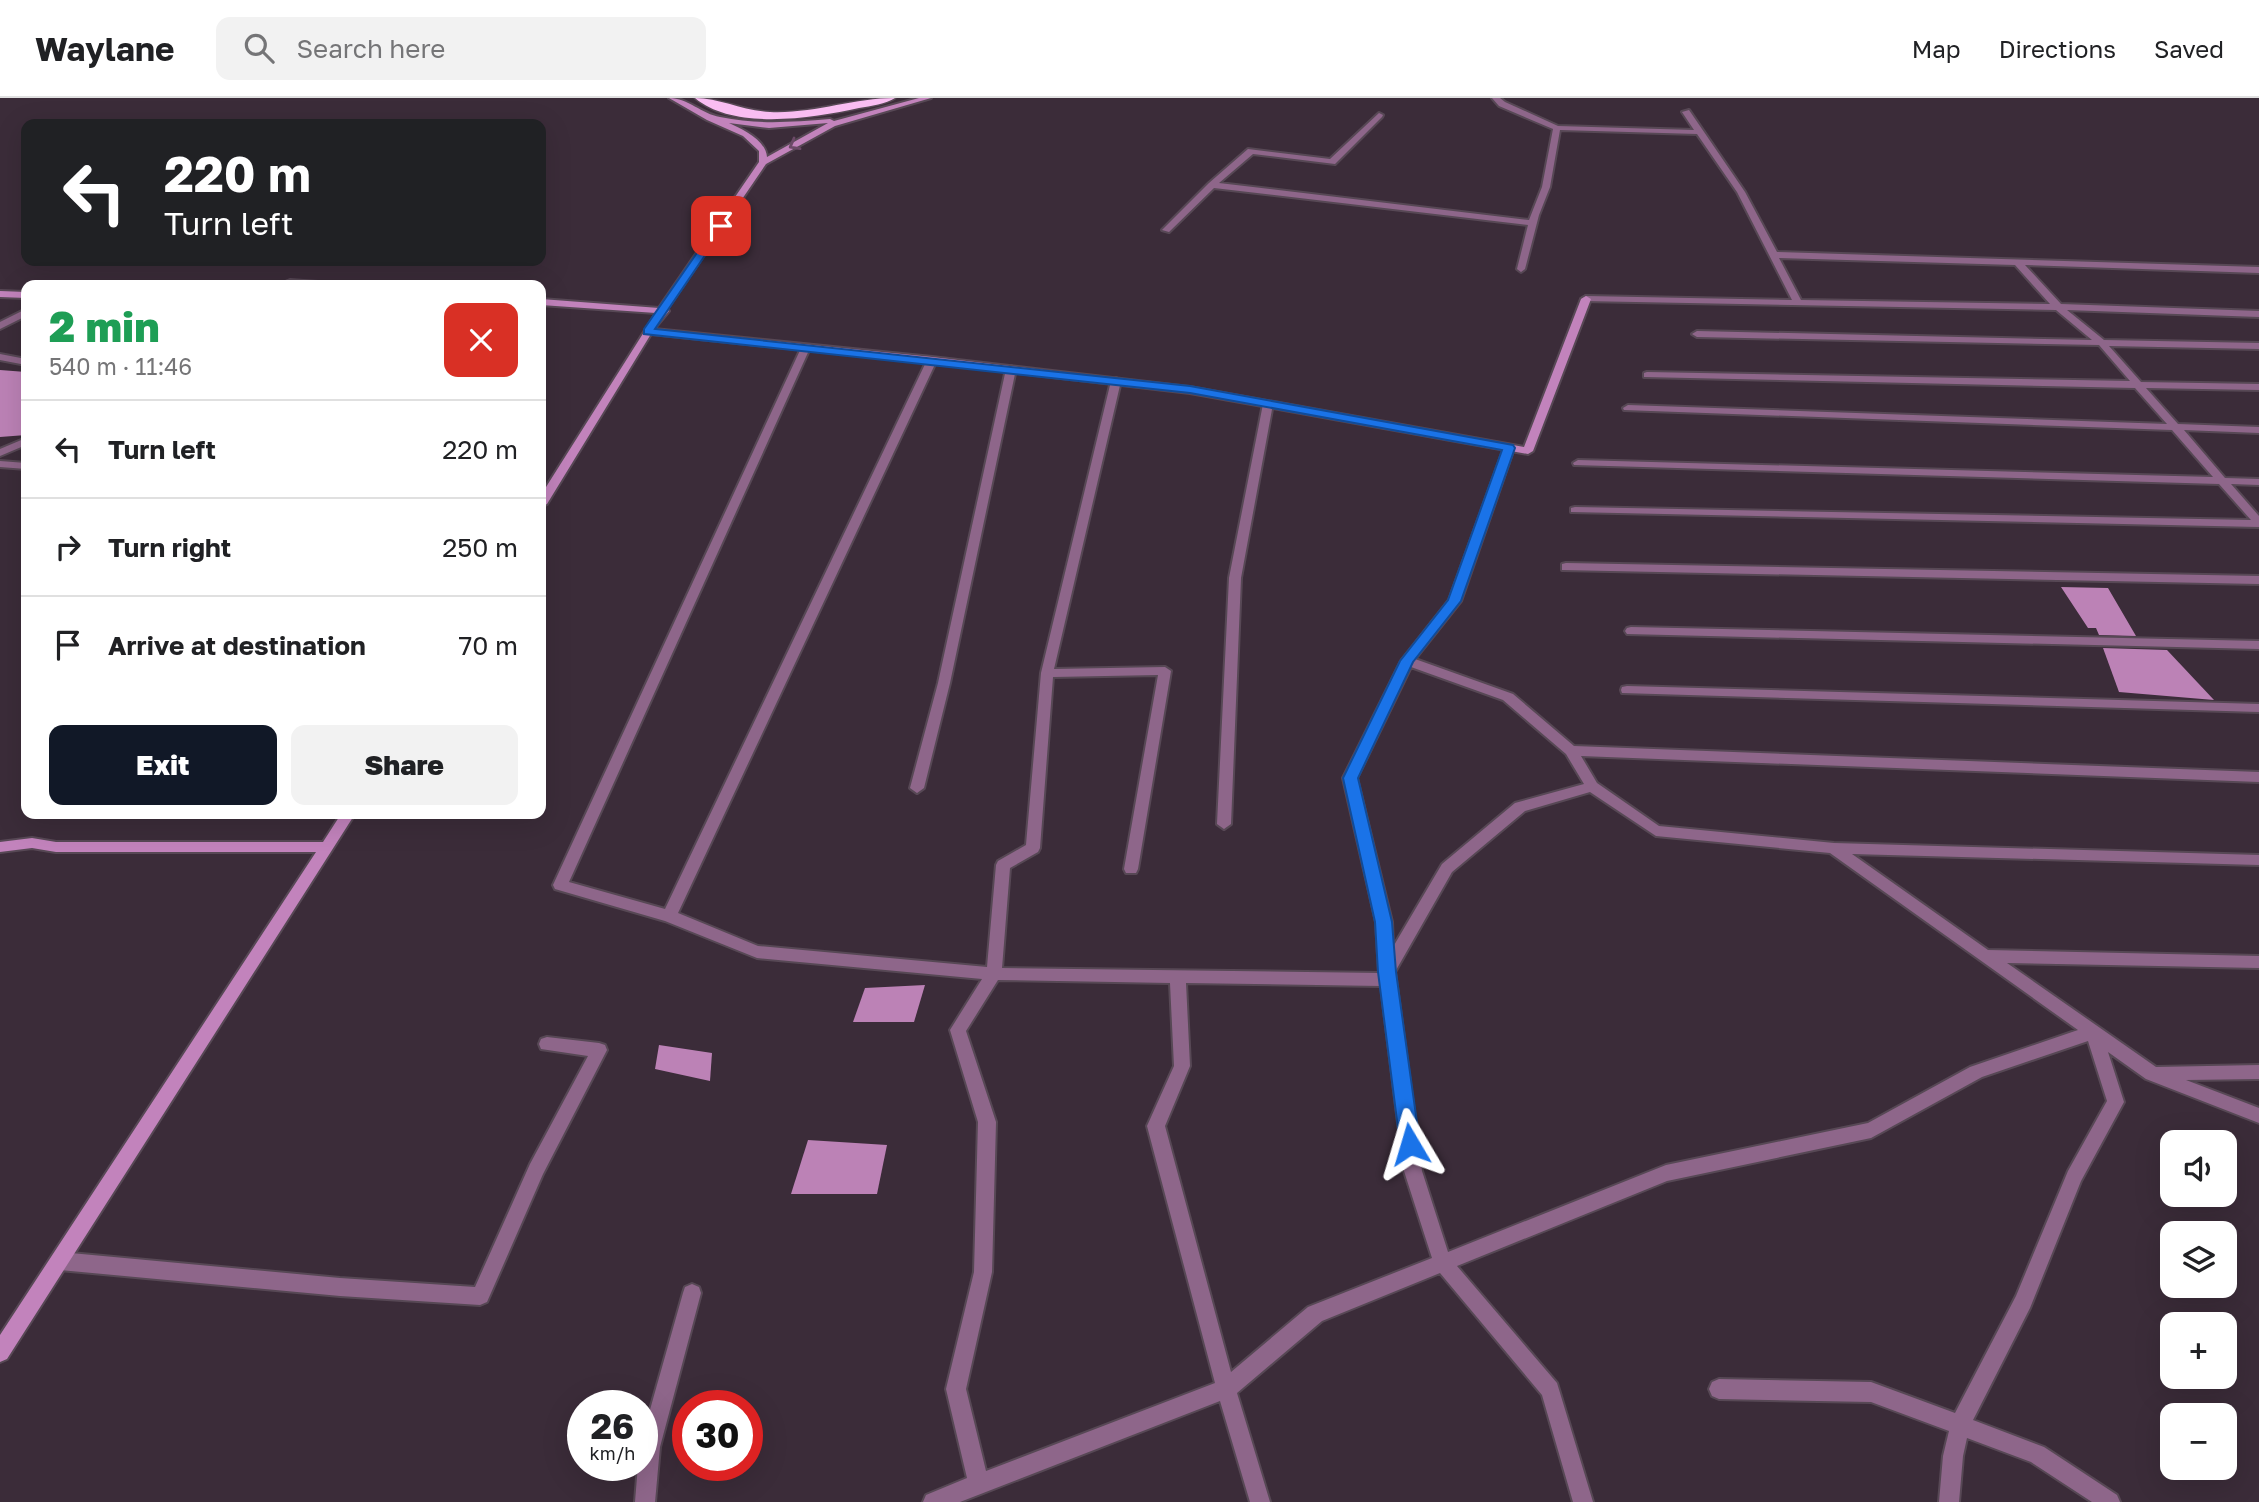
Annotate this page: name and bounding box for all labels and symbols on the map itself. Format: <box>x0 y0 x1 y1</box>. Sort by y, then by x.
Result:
one-way arrow <box>789 137 801 150</box>
pin <box>691 196 751 256</box>
position arrow <box>1373 1107 1447 1181</box>
speed limit sign: 30 <box>672 1390 763 1481</box>

